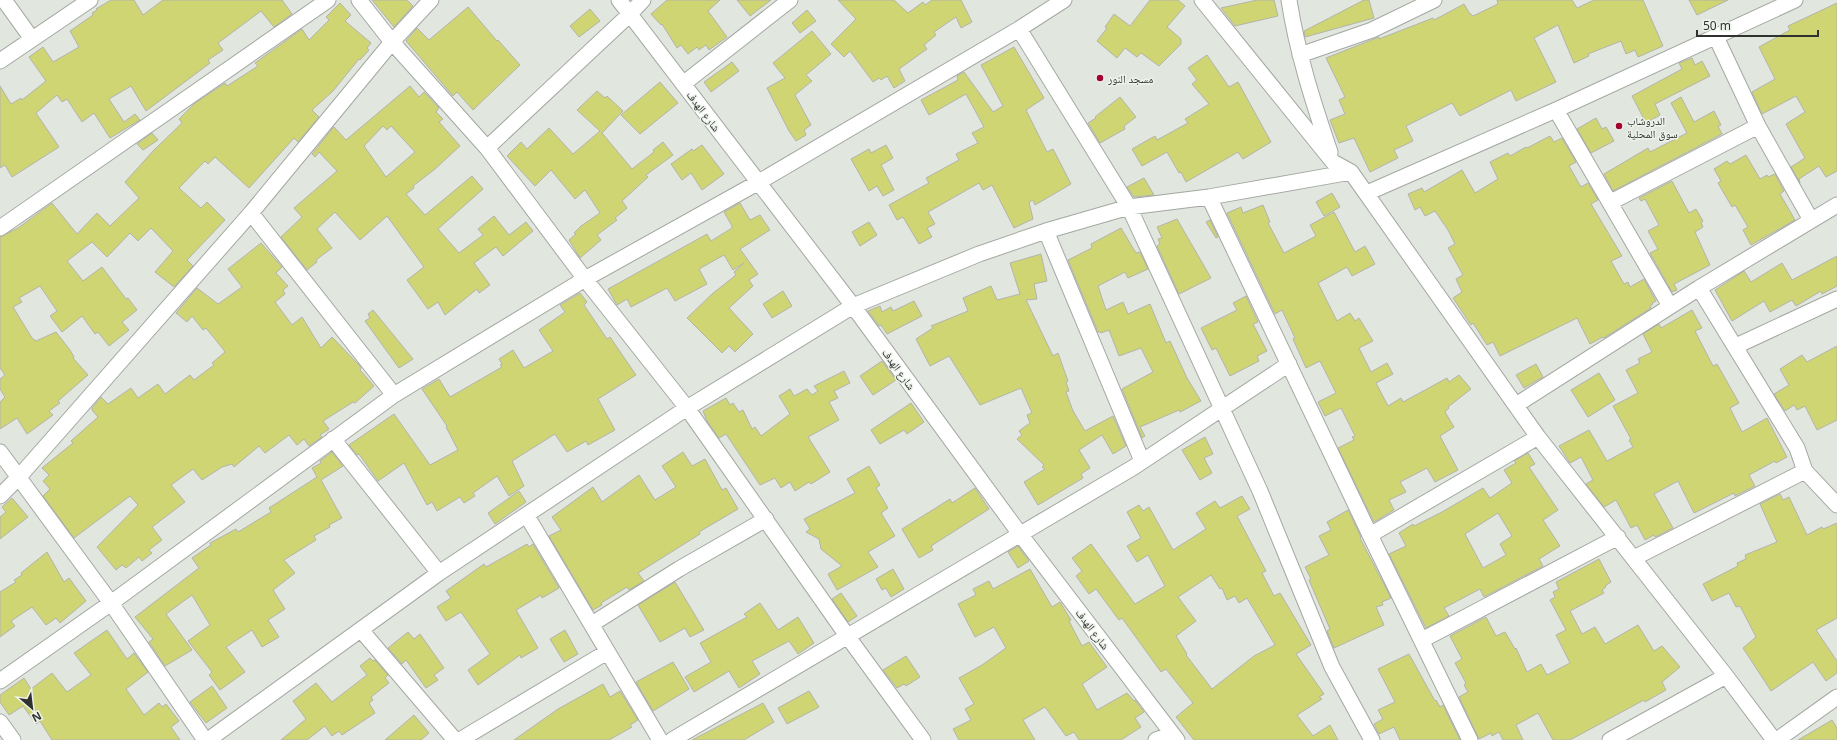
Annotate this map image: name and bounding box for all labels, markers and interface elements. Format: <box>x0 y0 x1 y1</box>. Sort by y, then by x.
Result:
scale bar <box>1697 12 1818 38</box>
text: 50 m <box>1703 17 1731 34</box>
place label: مسجد النور <box>1107 71 1153 86</box>
marker: مسجد النور <box>1095 73 1105 83</box>
street label: شارع الهدف <box>684 88 724 134</box>
place label: الدروشاب سوق المحلية <box>1627 113 1678 141</box>
marker: الدروشاب سوق المحلية <box>1614 121 1624 131</box>
street label: شارع الهدف <box>879 345 919 393</box>
street label: شارع الهدف <box>1073 606 1113 652</box>
north arrow <box>12 688 52 728</box>
text: N <box>29 709 44 726</box>

